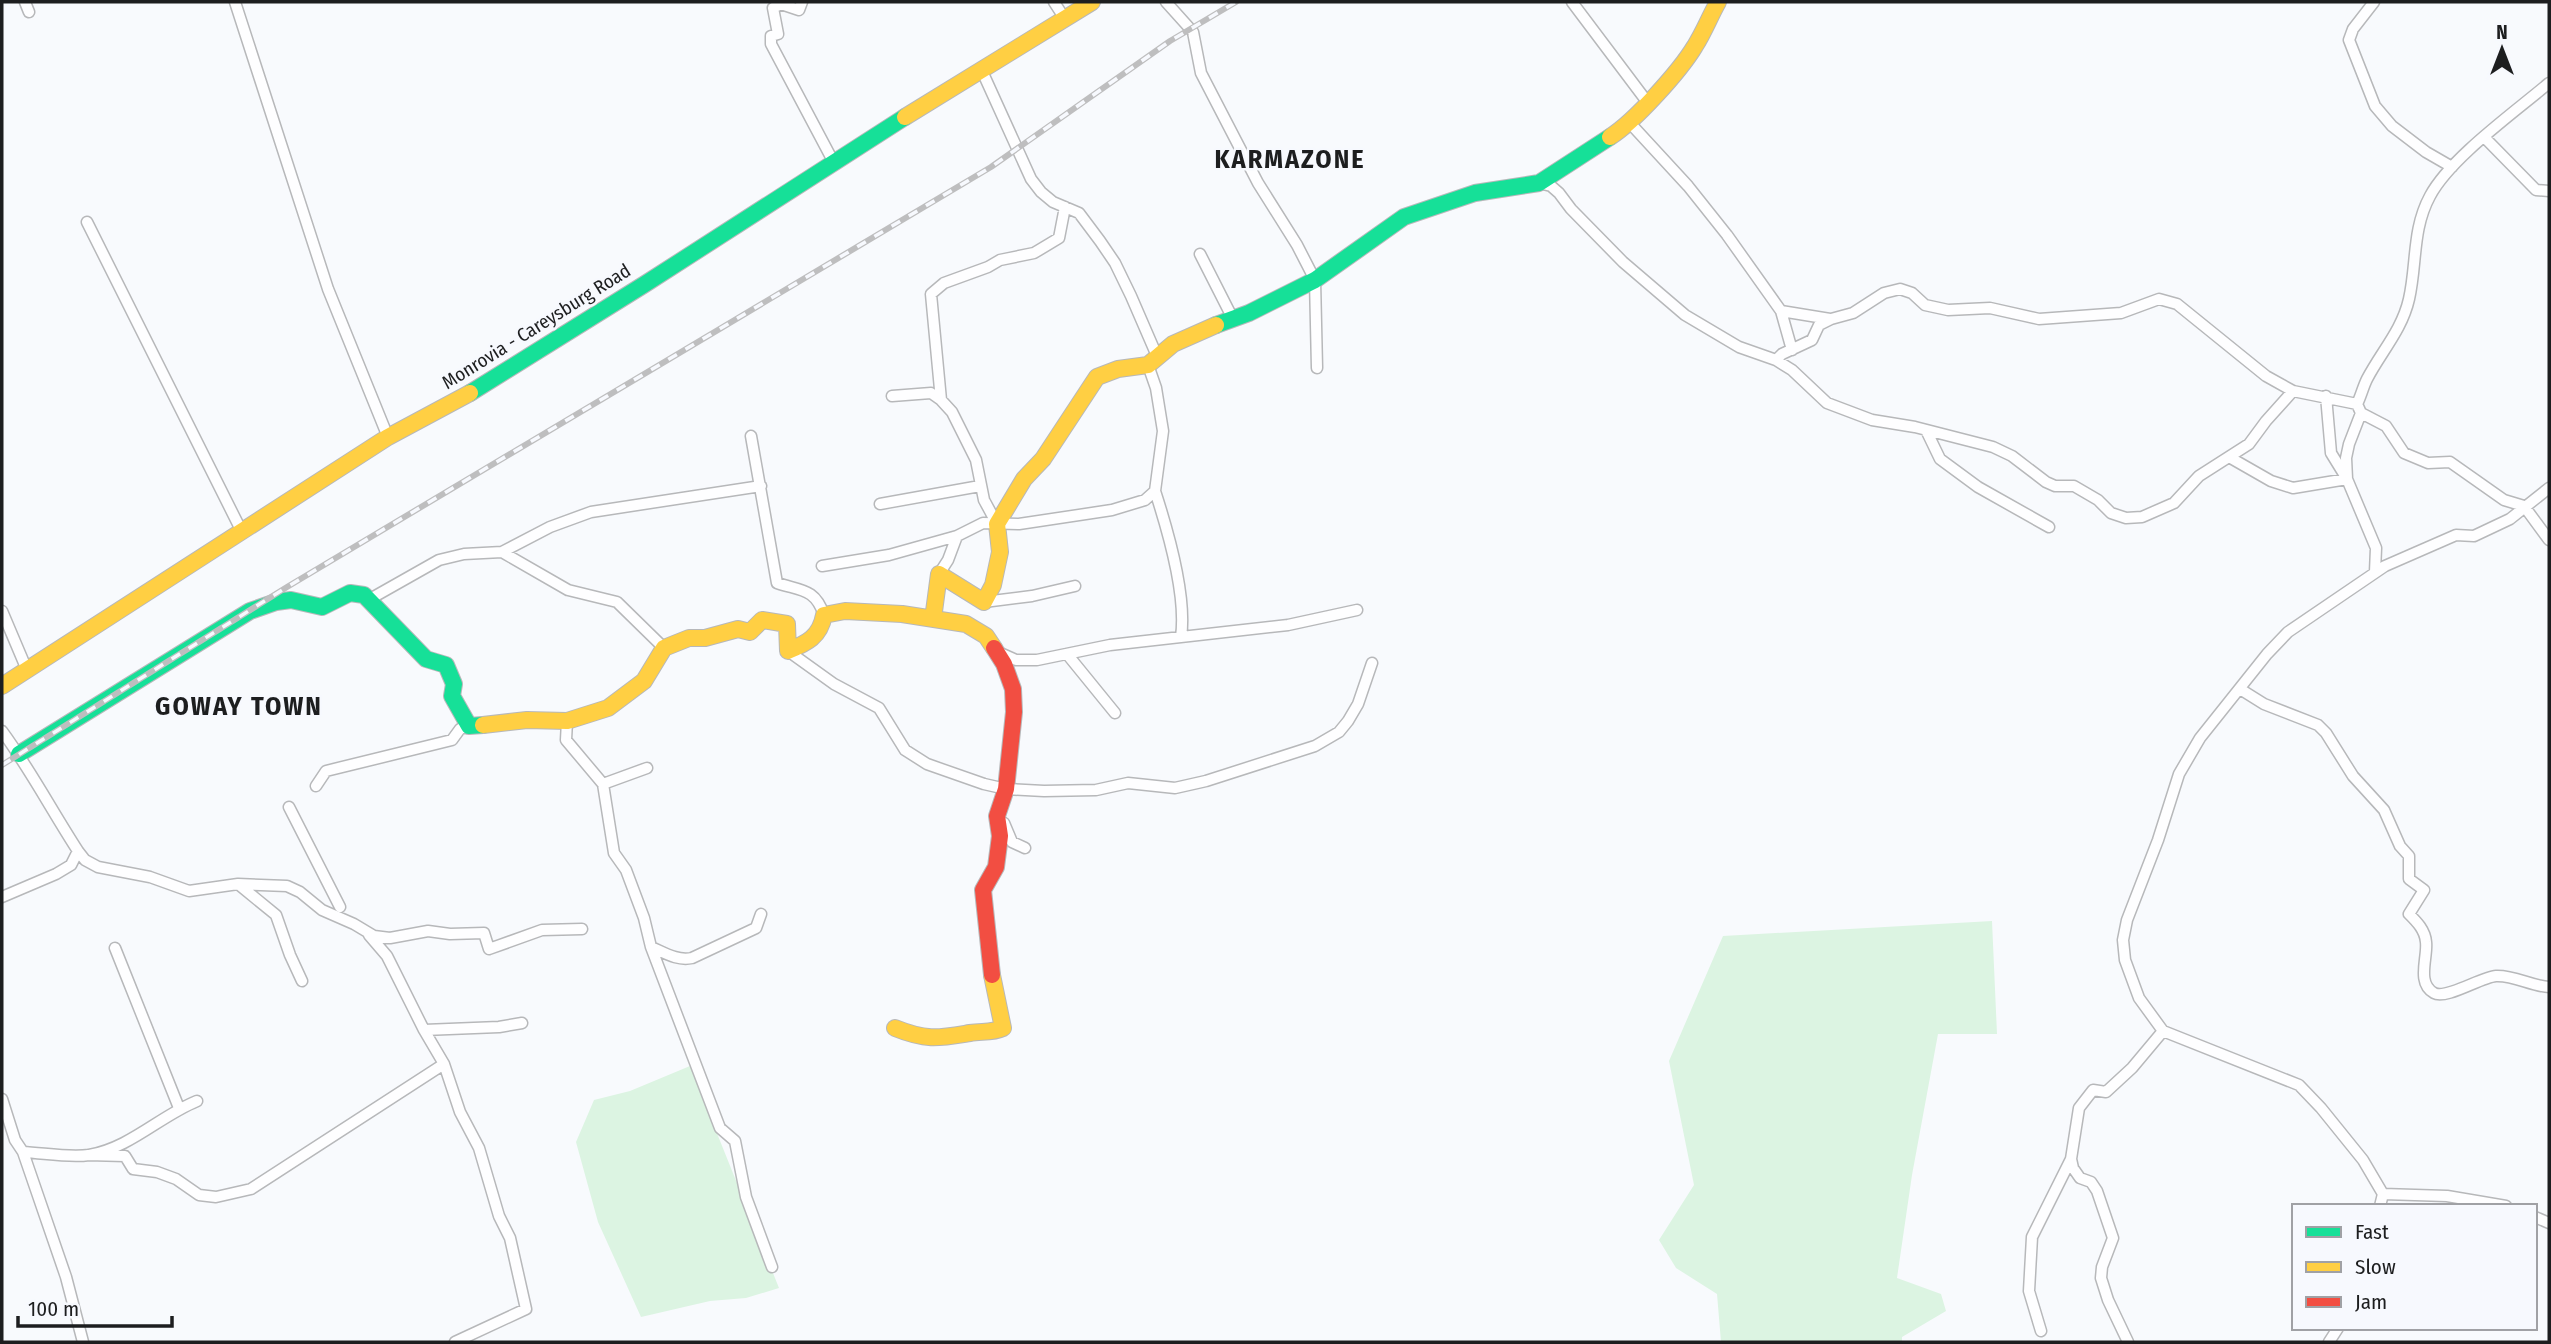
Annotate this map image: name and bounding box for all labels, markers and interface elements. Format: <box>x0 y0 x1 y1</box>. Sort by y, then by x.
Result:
north arrow <box>2467 14 2537 84</box>
text: N <box>2496 21 2508 44</box>
district label: KARMAZONE <box>1214 144 1366 175</box>
street label: Monrovia - Careysburg Road <box>438 259 635 394</box>
district label: GOWAY TOWN <box>155 691 323 722</box>
legend <box>2292 1204 2537 1330</box>
text: Fast <box>2355 1219 2389 1245</box>
text: Slow <box>2355 1254 2396 1280</box>
scale bar <box>18 1284 172 1328</box>
text: Jam <box>2355 1289 2387 1315</box>
text: 100 m <box>28 1296 79 1322</box>

